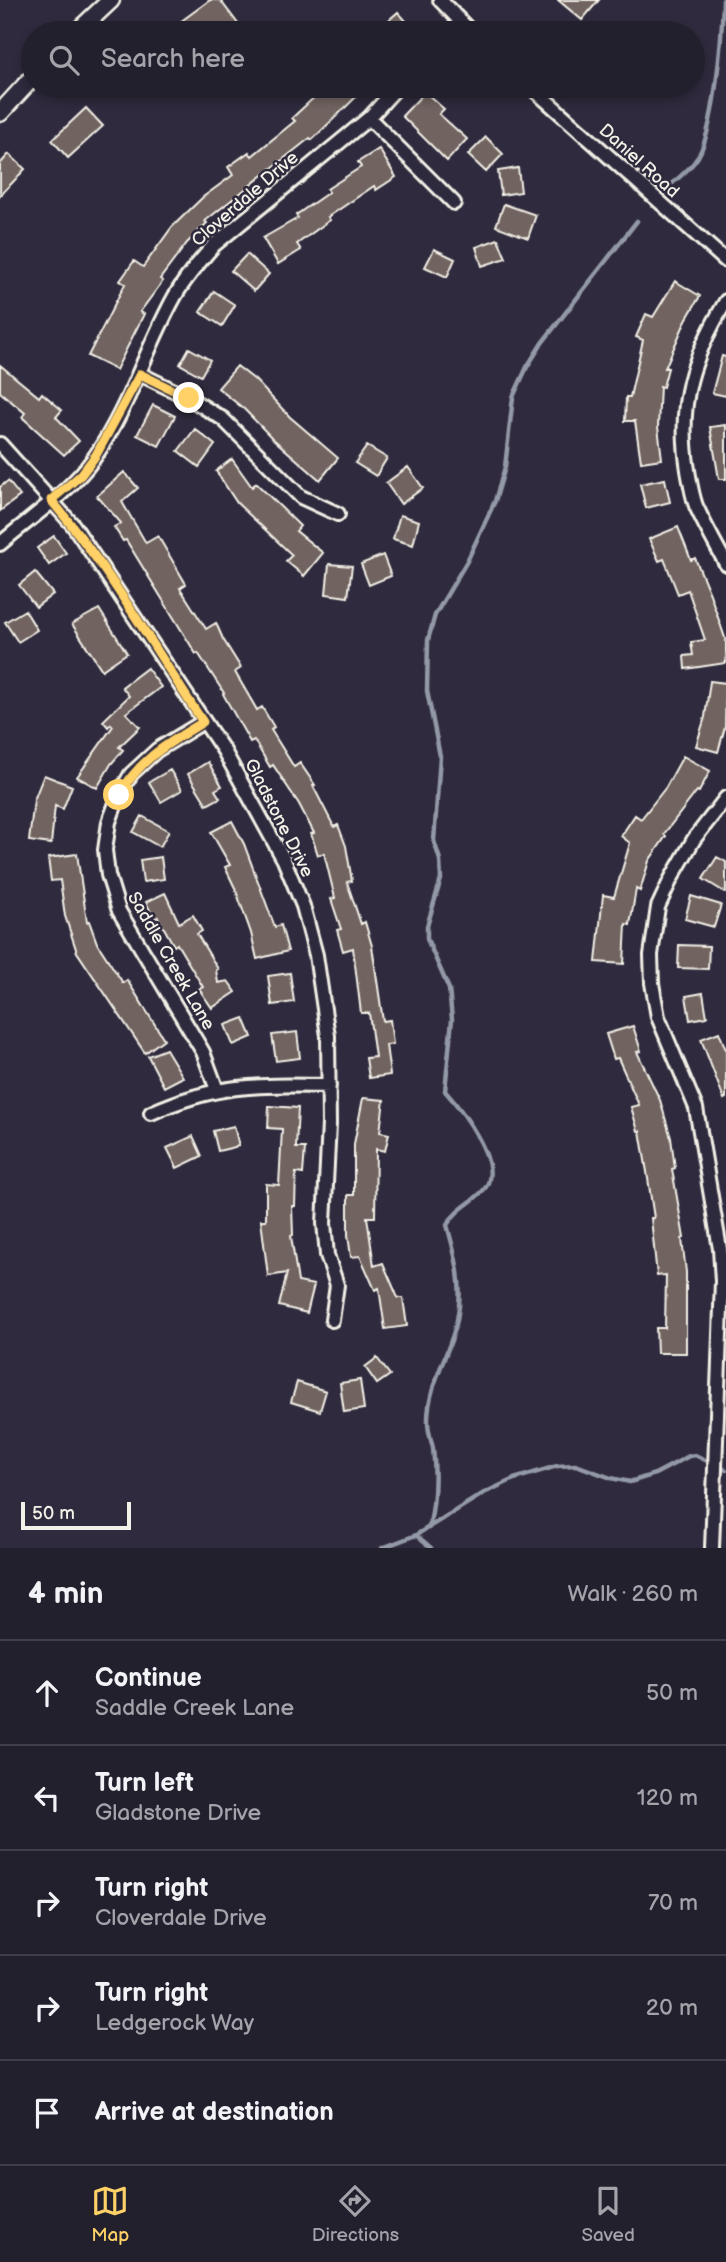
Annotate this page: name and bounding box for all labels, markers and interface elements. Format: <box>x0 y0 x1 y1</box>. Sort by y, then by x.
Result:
search box <box>21 21 705 98</box>
icon: search <box>45 41 83 79</box>
text: Search here <box>101 44 245 75</box>
street label: Daniel Road <box>595 120 683 202</box>
street label: Cloverdale Drive <box>187 147 303 251</box>
route end <box>173 382 204 413</box>
street label: Gladstone Drive <box>240 755 318 881</box>
route start <box>103 779 134 810</box>
street label: Saddle Creek Lane <box>123 888 219 1034</box>
scale bar <box>21 1499 131 1531</box>
text: 50 m <box>32 1502 75 1525</box>
text: 4 min <box>28 1576 103 1612</box>
text: Walk · 260 m <box>568 1580 698 1608</box>
text: Continue <box>95 1663 202 1694</box>
icon: ahead <box>28 1674 66 1712</box>
text: 50 m <box>646 1679 698 1707</box>
text: Saddle Creek Lane <box>95 1694 294 1722</box>
text: Turn left <box>95 1768 194 1799</box>
icon: left <box>28 1779 66 1817</box>
text: 120 m <box>637 1784 698 1812</box>
text: Gladstone Drive <box>95 1799 261 1827</box>
text: Turn right <box>95 1873 208 1904</box>
icon: right <box>28 1884 66 1922</box>
text: 70 m <box>648 1889 698 1917</box>
text: Cloverdale Drive <box>95 1904 267 1932</box>
text: Turn right <box>95 1978 208 2009</box>
icon: right <box>28 1989 66 2027</box>
text: 20 m <box>646 1994 698 2022</box>
text: Ledgerock Way <box>95 2009 254 2037</box>
icon: arrive <box>28 2094 66 2132</box>
text: Arrive at destination <box>95 2097 334 2128</box>
tab: Map <box>91 2182 129 2247</box>
tab: Directions <box>312 2182 399 2247</box>
tab: Saved <box>581 2182 635 2247</box>

